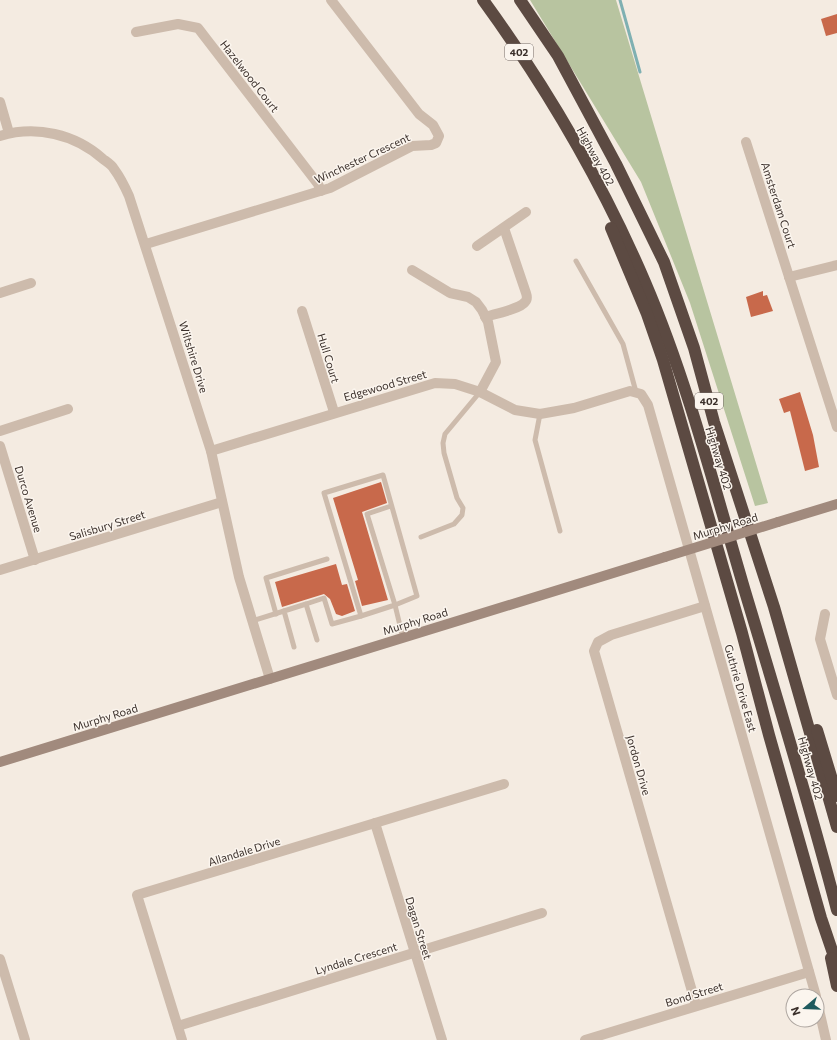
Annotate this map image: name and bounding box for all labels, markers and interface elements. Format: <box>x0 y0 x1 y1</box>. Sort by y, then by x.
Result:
street label: Hazelwood Court <box>218 38 282 115</box>
road number: 402 <box>505 44 533 60</box>
street label: Highway 402 <box>575 124 617 188</box>
street label: Winchester Crescent <box>312 130 412 186</box>
street label: Amsterdam Court <box>759 160 799 250</box>
street label: Wiltshire Drive <box>177 320 211 395</box>
street label: Hull Court <box>315 332 343 385</box>
street label: Edgewood Street <box>342 367 428 403</box>
road number: 402 <box>695 393 723 409</box>
street label: Highway 402 <box>703 425 735 491</box>
street label: Durco Avenue <box>13 464 45 534</box>
street label: Salisbury Street <box>67 507 147 543</box>
street label: Murphy Road <box>691 510 759 542</box>
street label: Murphy Road <box>381 605 449 637</box>
street label: Guthrie Drive East <box>722 643 760 734</box>
street label: Murphy Road <box>71 701 139 733</box>
street label: Jordon Drive <box>623 733 654 797</box>
street label: Highway 402 <box>796 735 826 801</box>
street label: Allandale Drive <box>206 834 282 868</box>
street label: Dagan Street <box>403 895 435 961</box>
street label: Lyndale Crescent <box>313 939 399 977</box>
street label: Bond Street <box>664 979 725 1009</box>
north arrow <box>785 988 825 1028</box>
text: N <box>788 1005 803 1017</box>

